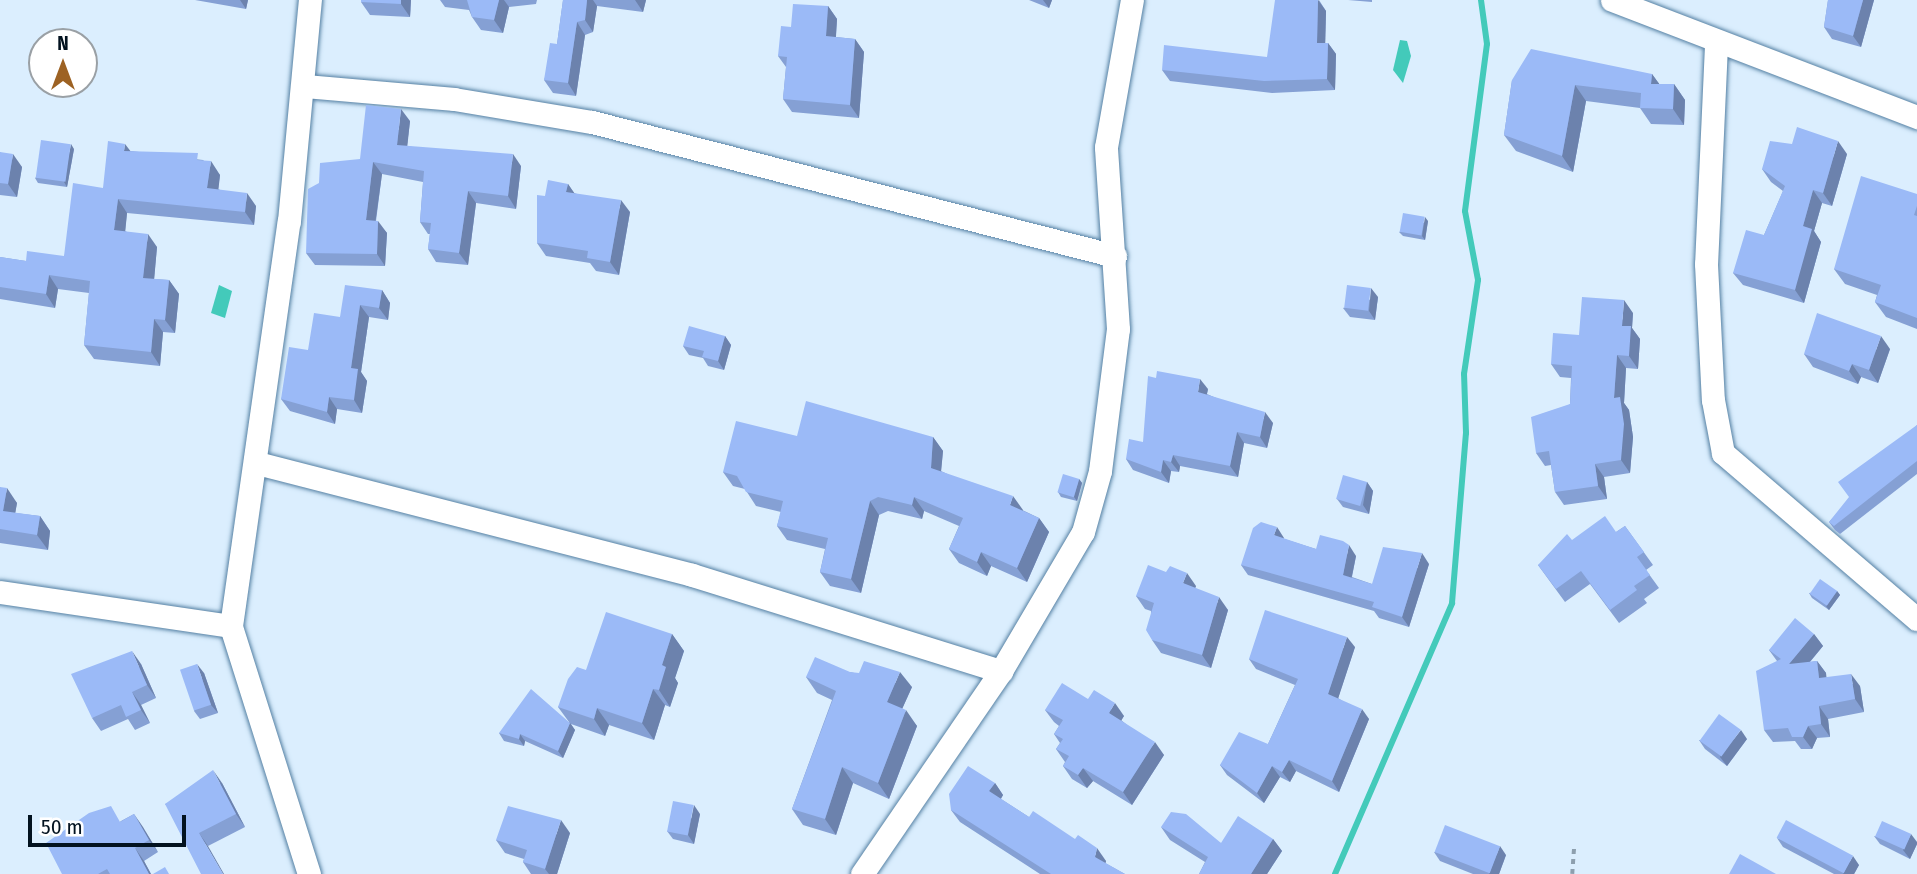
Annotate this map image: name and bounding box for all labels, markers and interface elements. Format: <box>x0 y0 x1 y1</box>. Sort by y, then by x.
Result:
north arrow <box>28 28 98 98</box>
text: N <box>57 32 69 55</box>
scale bar <box>32 800 189 844</box>
text: 50 m <box>41 814 83 840</box>

